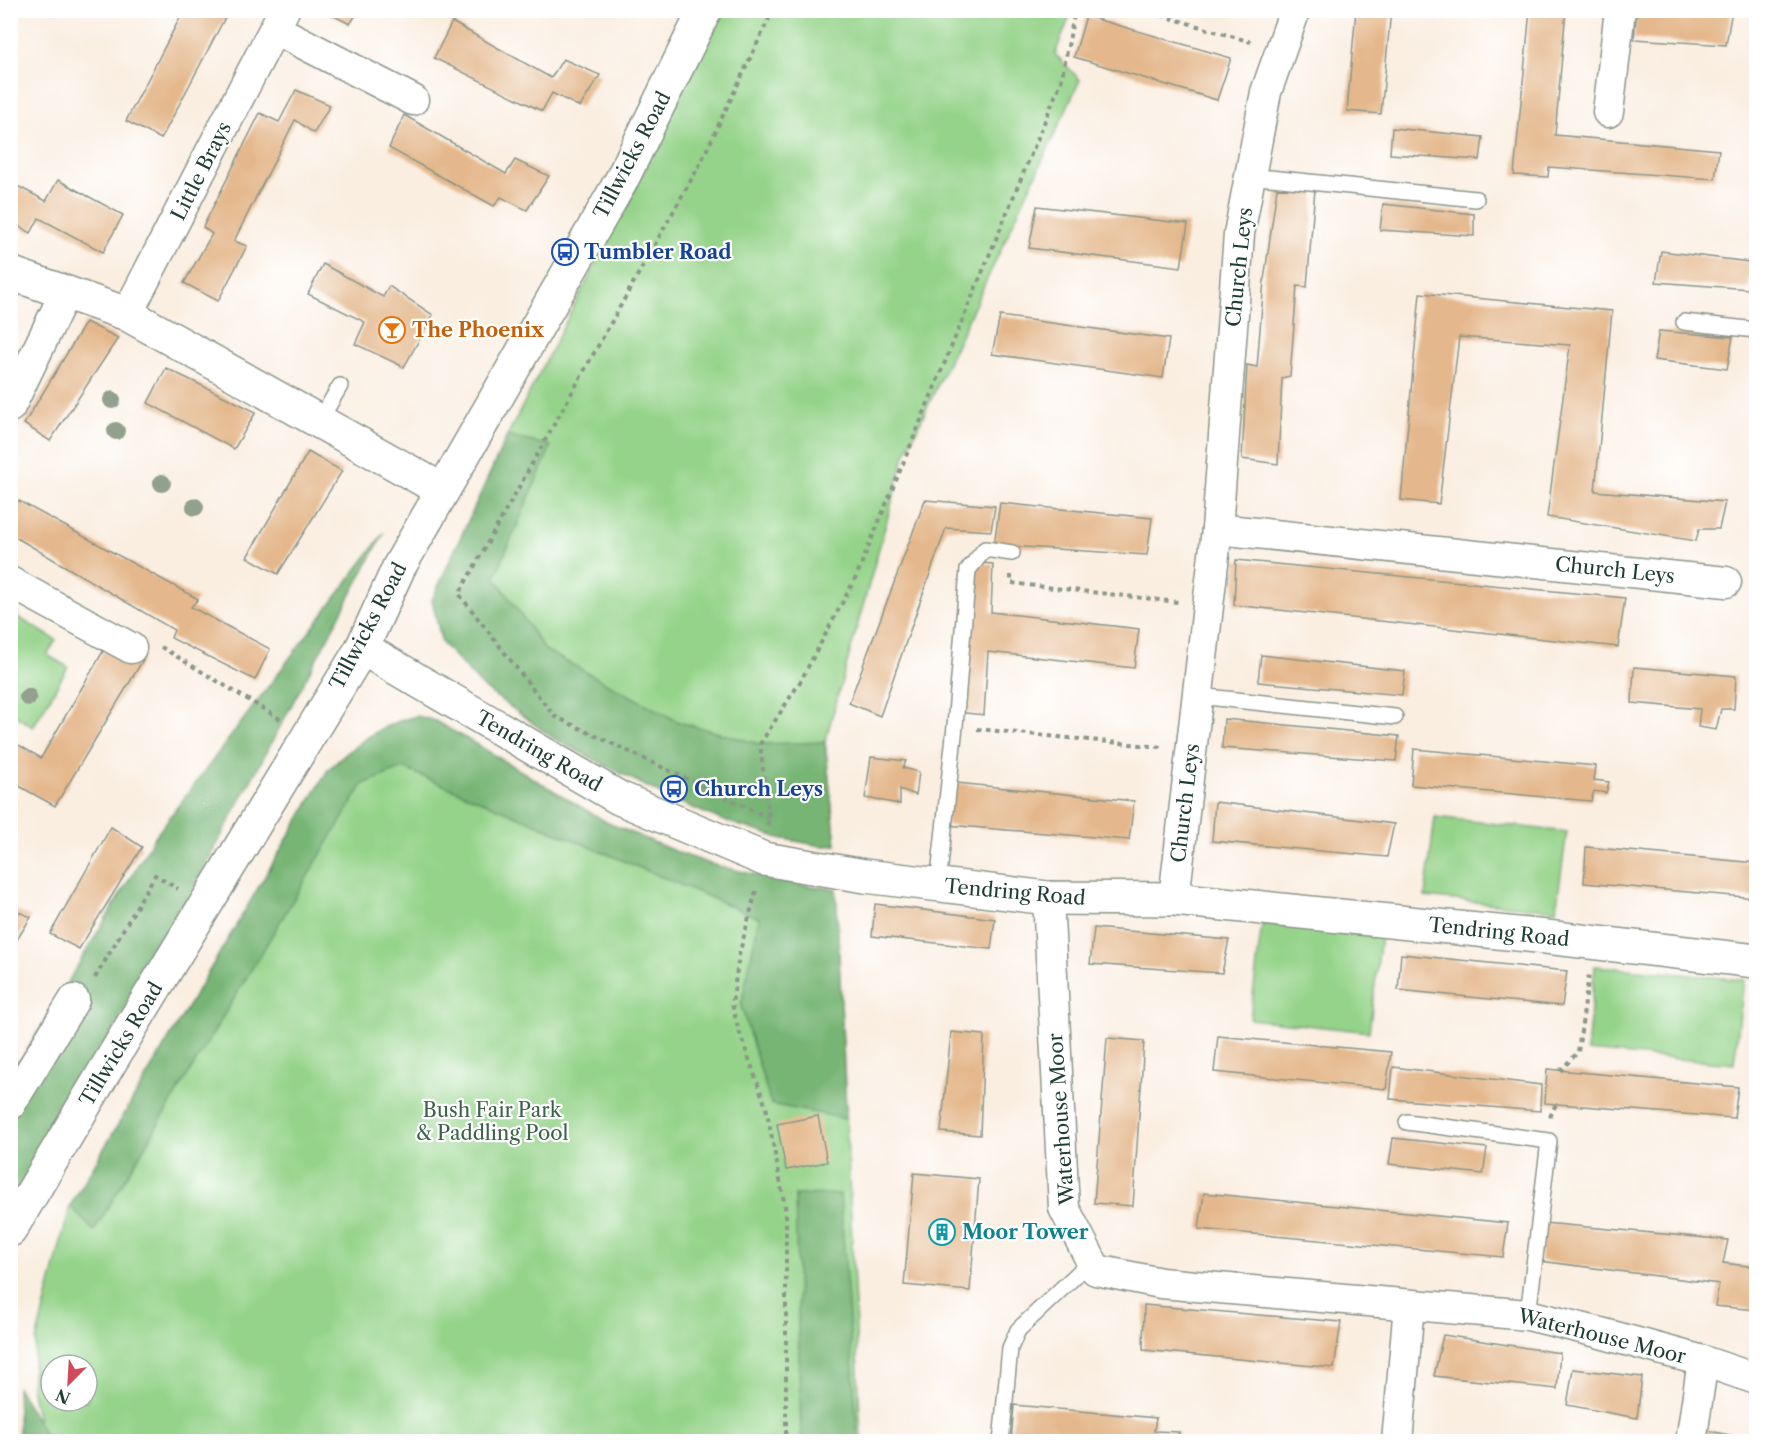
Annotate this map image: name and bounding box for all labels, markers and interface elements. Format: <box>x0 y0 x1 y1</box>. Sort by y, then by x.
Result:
street label: Tillwicks Road <box>588 87 676 223</box>
street label: Little Brays <box>166 118 236 224</box>
street label: Church Leys <box>1221 206 1257 328</box>
bus stop icon: Tumbler Road <box>550 237 580 267</box>
place label: Tumbler Road <box>584 240 732 264</box>
bar icon: The Phoenix <box>377 315 407 345</box>
place label: The Phoenix <box>412 318 545 342</box>
street label: Church Leys <box>1554 552 1676 588</box>
street label: Tillwicks Road <box>324 558 412 694</box>
street label: Tendring Road <box>472 705 606 797</box>
street label: Church Leys <box>1166 742 1204 864</box>
bus stop icon: Church Leys <box>659 774 689 804</box>
place label: Church Leys <box>694 777 823 801</box>
street label: Tendring Road <box>944 874 1086 910</box>
street label: Tendring Road <box>1427 913 1571 951</box>
street label: Tillwicks Road <box>74 978 168 1110</box>
street label: Waterhouse Moor <box>1043 1032 1079 1207</box>
park label: Bush Fair Park & Paddling Pool <box>416 1098 568 1145</box>
building icon: Moor Tower <box>927 1217 957 1247</box>
place label: Moor Tower <box>962 1220 1089 1244</box>
street label: Waterhouse Moor <box>1514 1303 1689 1369</box>
north arrow <box>39 1353 99 1413</box>
text: N <box>52 1385 73 1409</box>

